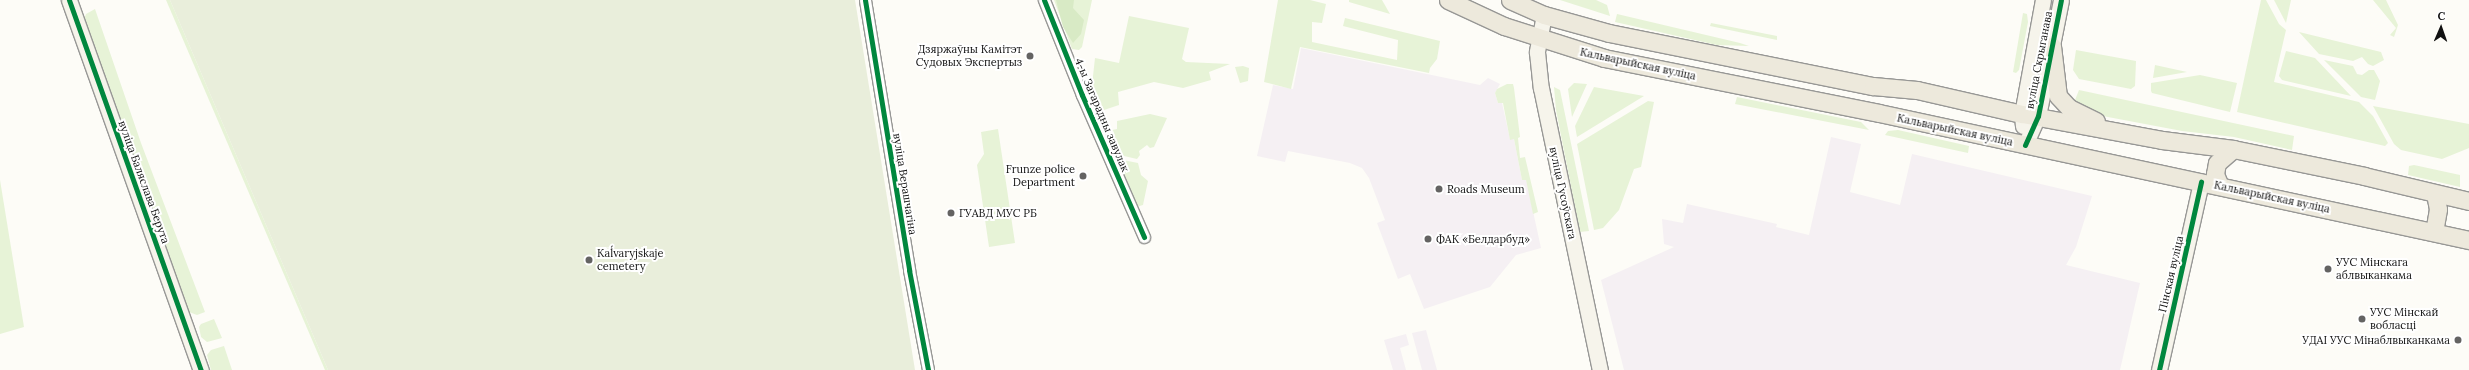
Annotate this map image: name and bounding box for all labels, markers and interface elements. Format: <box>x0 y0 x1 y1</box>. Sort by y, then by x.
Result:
north arrow <box>2421 8 2461 48</box>
text: С <box>2437 9 2445 23</box>
street label: вуліца Скрыганава <box>2023 10 2055 110</box>
place label: Дзяржаўны Камітэт Судовых Экспертыз <box>916 43 1022 69</box>
street label: Кальварыйская вуліца <box>1579 45 1697 83</box>
marker: Дзяржаўны Камітэт Судовых Экспертыз <box>1025 51 1035 61</box>
street label: 4-ы Загарадны завулак <box>1072 56 1132 174</box>
street label: Кальварыйская вуліца <box>1896 111 2014 149</box>
street label: вуліца Баляслава Берута <box>116 119 172 245</box>
street label: вуліца Верашчагіна <box>890 132 920 236</box>
street label: вуліца Гусоўскага <box>1547 146 1579 240</box>
place label: Frunze police Department <box>1006 163 1075 189</box>
marker: Frunze police Department <box>1078 171 1088 181</box>
street label: Кальварыйская вуліца <box>2213 178 2331 216</box>
place label: Roads Museum <box>1447 182 1525 196</box>
marker: Roads Museum <box>1434 184 1444 194</box>
place label: ГУАВД МУС РБ <box>959 206 1037 220</box>
marker: ГУАВД МУС РБ <box>946 208 956 218</box>
place label: ФАК «Белдарбуд» <box>1436 232 1530 246</box>
marker: ФАК «Белдарбуд» <box>1423 234 1433 244</box>
street label: Пінская вуліца <box>2156 234 2186 314</box>
place label: Kaĺvaryjskaje cemetery <box>597 247 663 273</box>
marker: Kaĺvaryjskaje cemetery <box>584 255 594 265</box>
place label: УУС Мінскага аблвыканкама <box>2336 256 2412 282</box>
marker: УУС Мінскага аблвыканкама <box>2323 264 2333 274</box>
place label: УУС Мінскай вобласці <box>2370 306 2438 332</box>
marker: УУС Мінскай вобласці <box>2357 314 2367 324</box>
place label: УДАІ УУС Мінаблвыканкама <box>2302 333 2450 347</box>
marker: УДАІ УУС Мінаблвыканкама <box>2453 335 2463 345</box>

